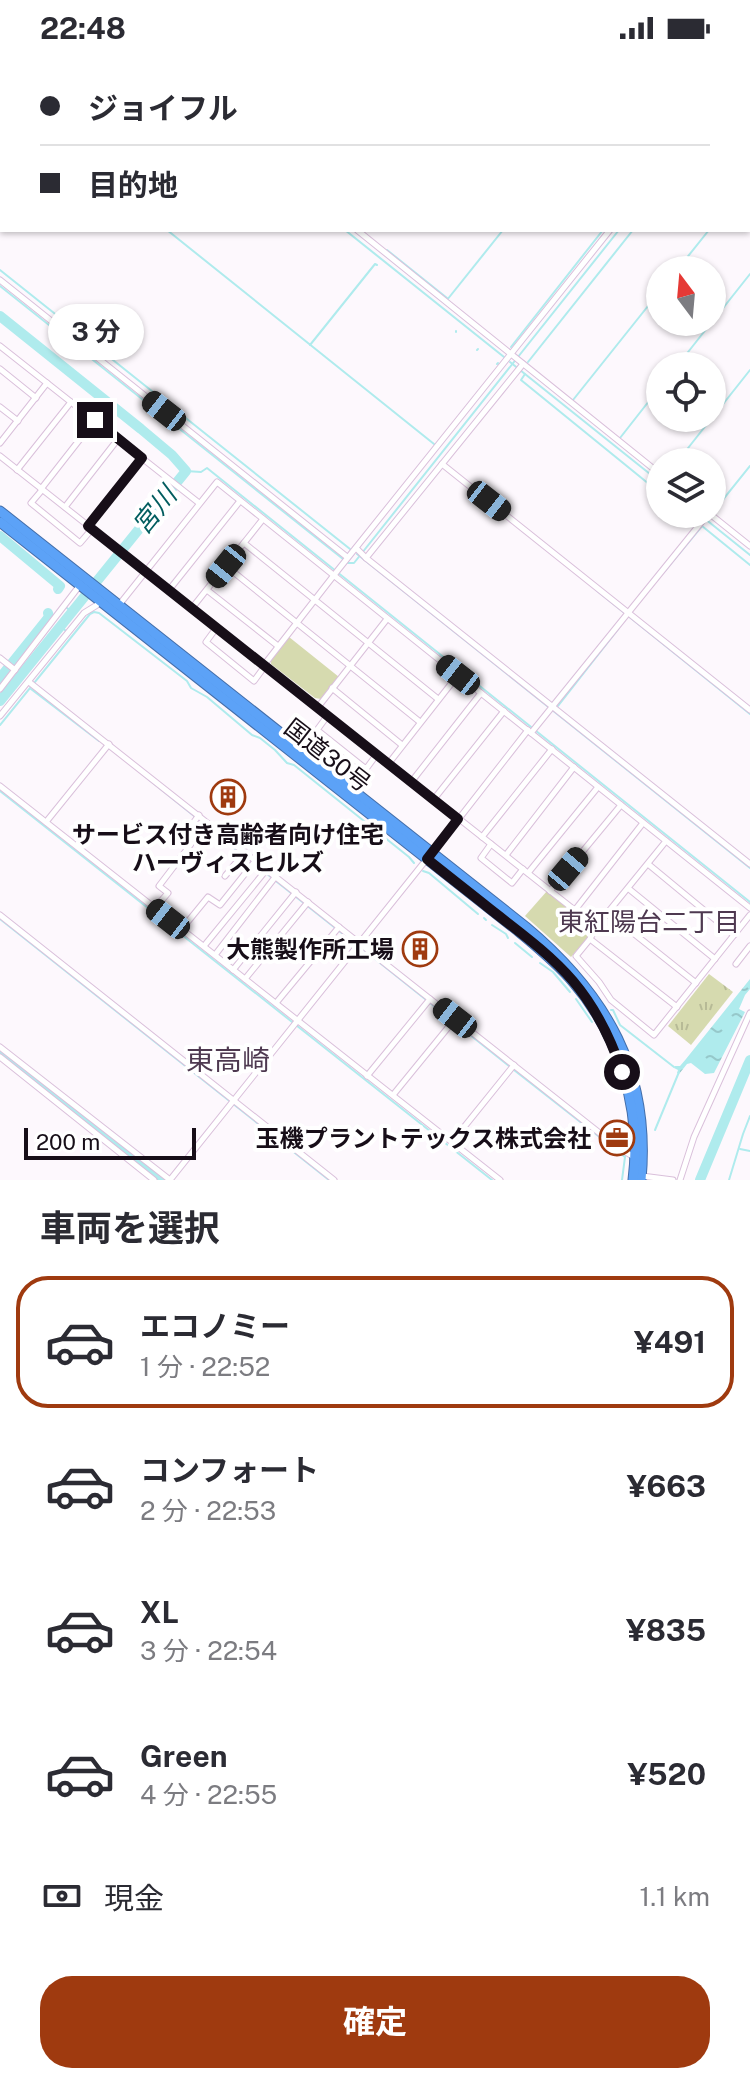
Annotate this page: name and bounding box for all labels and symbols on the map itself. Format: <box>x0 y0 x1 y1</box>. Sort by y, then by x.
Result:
north arrow <box>646 256 726 336</box>
callout: 3 分 <box>47 304 143 360</box>
car <box>138 387 190 435</box>
route end <box>77 402 113 438</box>
car <box>463 477 515 525</box>
water label: 宮川 <box>126 478 184 540</box>
car <box>202 540 250 592</box>
car <box>432 651 484 699</box>
street label: 国道30号 <box>279 713 377 797</box>
building icon: サービス付き高齢者向け住宅 ハーヴィスヒルズ <box>209 778 247 816</box>
place label: サービス付き高齢者向け住宅 ハーヴィスヒルズ <box>72 820 384 876</box>
car <box>543 843 593 895</box>
car <box>142 895 194 943</box>
district label: 東紅陽台二丁目 <box>558 906 740 937</box>
building icon: 大熊製作所工場 <box>401 930 439 968</box>
place label: 大熊製作所工場 <box>226 935 394 963</box>
car <box>429 994 481 1042</box>
district label: 東高崎 <box>186 1043 270 1076</box>
route start <box>604 1054 640 1090</box>
office icon: 玉機プラントテックス株式会社 <box>598 1119 636 1157</box>
scale bar <box>24 1124 196 1160</box>
place label: 玉機プラントテックス株式会社 <box>256 1124 591 1152</box>

